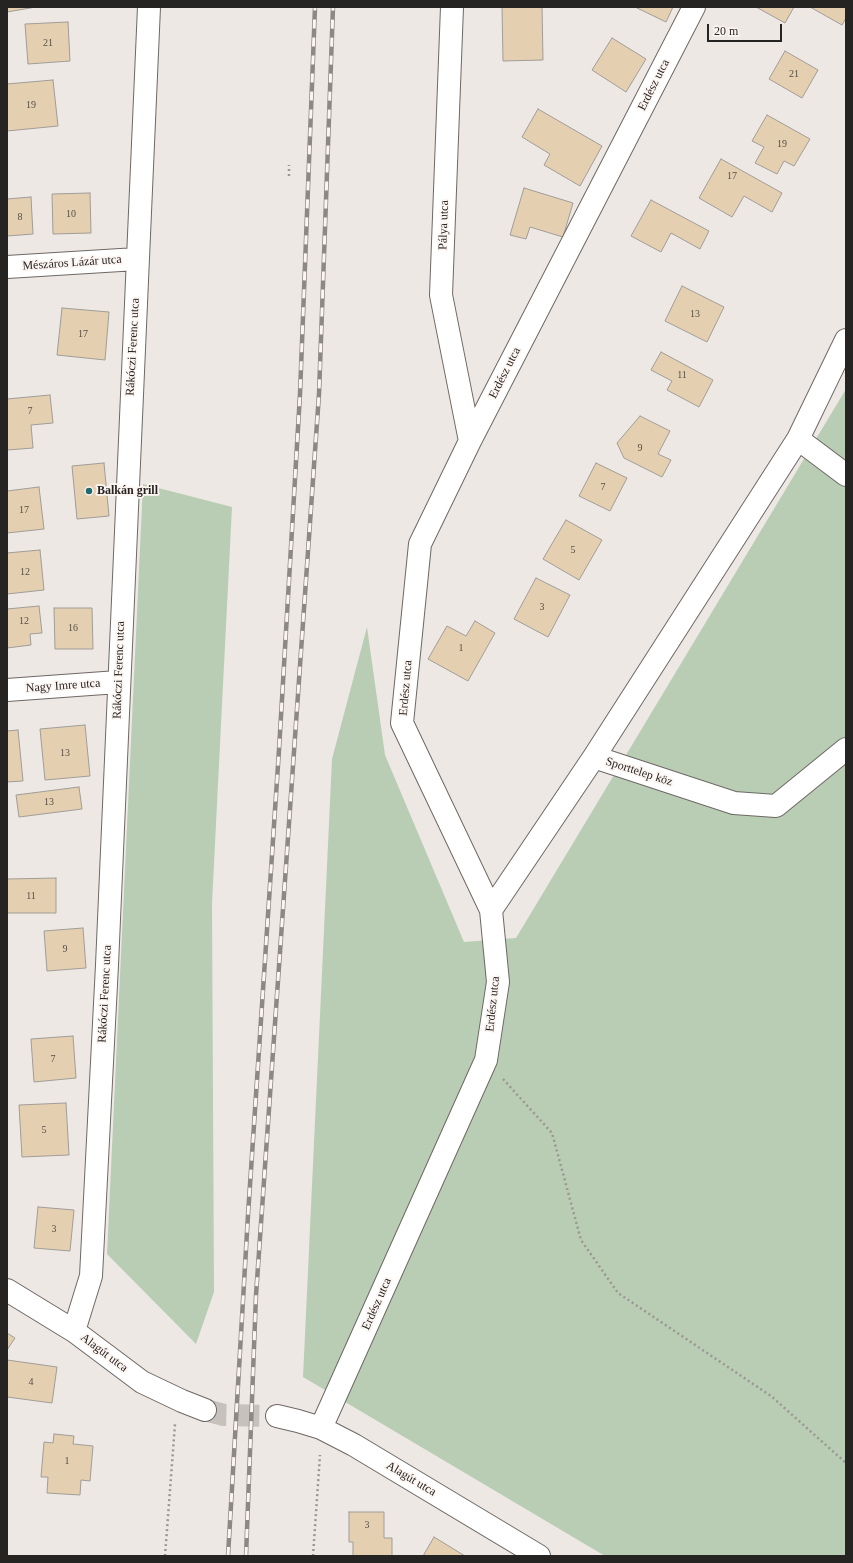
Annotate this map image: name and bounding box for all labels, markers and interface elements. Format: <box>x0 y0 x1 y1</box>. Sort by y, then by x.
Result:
scale bar <box>709 16 784 42</box>
text: 20 m <box>714 24 738 38</box>
house number: 21 <box>43 37 53 49</box>
street label: Erdész utca <box>635 57 673 113</box>
house number: 21 <box>789 68 799 80</box>
house number: 19 <box>26 99 36 111</box>
house number: 19 <box>777 138 787 150</box>
house number: 17 <box>727 170 737 182</box>
street label: Pálya utca <box>436 200 452 250</box>
house number: 10 <box>66 208 76 220</box>
house number: 8 <box>18 211 22 223</box>
street label: Mészáros Lázár utca <box>22 252 122 274</box>
street label: Rákóczi Ferenc utca <box>123 298 143 396</box>
house number: 13 <box>690 308 700 320</box>
house number: 17 <box>78 328 88 340</box>
street label: Erdész utca <box>486 345 524 401</box>
house number: 11 <box>677 369 687 381</box>
house number: 7 <box>28 405 32 417</box>
house number: 9 <box>638 442 642 454</box>
house number: 7 <box>600 481 606 493</box>
place label: Balkán grill <box>97 484 158 498</box>
marker: Balkán grill <box>84 486 94 496</box>
house number: 17 <box>19 504 29 516</box>
house number: 5 <box>570 544 576 556</box>
house number: 12 <box>20 566 30 578</box>
house number: 3 <box>540 601 544 613</box>
house number: 12 <box>19 615 29 627</box>
street label: Rákóczi Ferenc utca <box>110 621 128 719</box>
house number: 16 <box>68 622 78 634</box>
house number: 1 <box>458 642 464 654</box>
street label: Erdész utca <box>396 660 416 716</box>
street label: Nagy Imre utca <box>25 676 101 696</box>
house number: 13 <box>60 747 70 759</box>
street label: Sporttelep köz <box>604 754 674 790</box>
house number: 13 <box>44 796 54 808</box>
house number: 11 <box>26 890 36 902</box>
house number: 9 <box>62 943 68 955</box>
street label: Rákóczi Ferenc utca <box>95 945 115 1043</box>
street label: Erdész utca <box>483 976 503 1032</box>
house number: 7 <box>50 1053 56 1065</box>
house number: 5 <box>42 1124 46 1136</box>
house number: 3 <box>52 1223 56 1235</box>
street label: Erdész utca <box>359 1276 395 1332</box>
street label: Alagút utca <box>77 1331 131 1375</box>
house number: 4 <box>28 1376 34 1388</box>
house number: 1 <box>64 1455 70 1467</box>
street label: Alagút utca <box>383 1458 439 1500</box>
house number: 3 <box>364 1519 370 1531</box>

